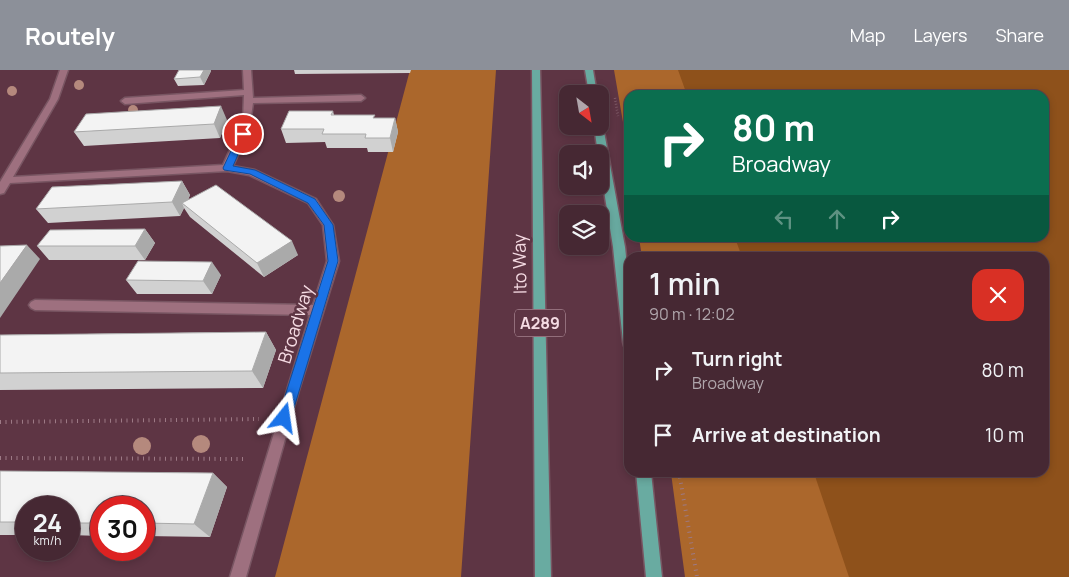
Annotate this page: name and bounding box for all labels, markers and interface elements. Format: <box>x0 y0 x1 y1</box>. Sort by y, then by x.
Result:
text: Routely <box>25 19 115 52</box>
text: Map <box>850 23 885 47</box>
text: Layers <box>913 23 967 47</box>
text: Share <box>995 23 1044 47</box>
north arrow <box>559 85 609 135</box>
map controls <box>559 85 609 255</box>
text: 80 m <box>732 104 815 152</box>
icon: right <box>649 110 714 175</box>
pin <box>222 113 264 155</box>
icon: arrive <box>229 120 257 148</box>
button: sound <box>559 145 609 195</box>
text: Broadway <box>732 149 831 179</box>
button: layers <box>559 205 609 255</box>
icon: left <box>770 205 798 233</box>
icon: ahead <box>823 205 851 233</box>
icon: right <box>876 205 904 233</box>
street label: Ito Way <box>506 233 532 294</box>
text: 1 min <box>649 263 721 304</box>
button: close <box>972 269 1024 321</box>
street label: Broadway <box>272 281 318 366</box>
text: 90 m · 12:02 <box>649 303 735 325</box>
road number: A289 <box>515 310 565 336</box>
text: Turn right <box>692 346 782 372</box>
icon: right <box>649 356 677 384</box>
text: 80 m <box>981 357 1024 383</box>
text: Broadway <box>692 372 764 394</box>
position arrow <box>257 391 309 443</box>
icon: arrive <box>649 421 677 449</box>
text: Arrive at destination <box>692 422 881 448</box>
text: 10 m <box>985 422 1024 448</box>
speed limit sign: 30 <box>90 496 155 561</box>
text: 24 <box>33 505 62 540</box>
text: km/h <box>34 532 61 549</box>

